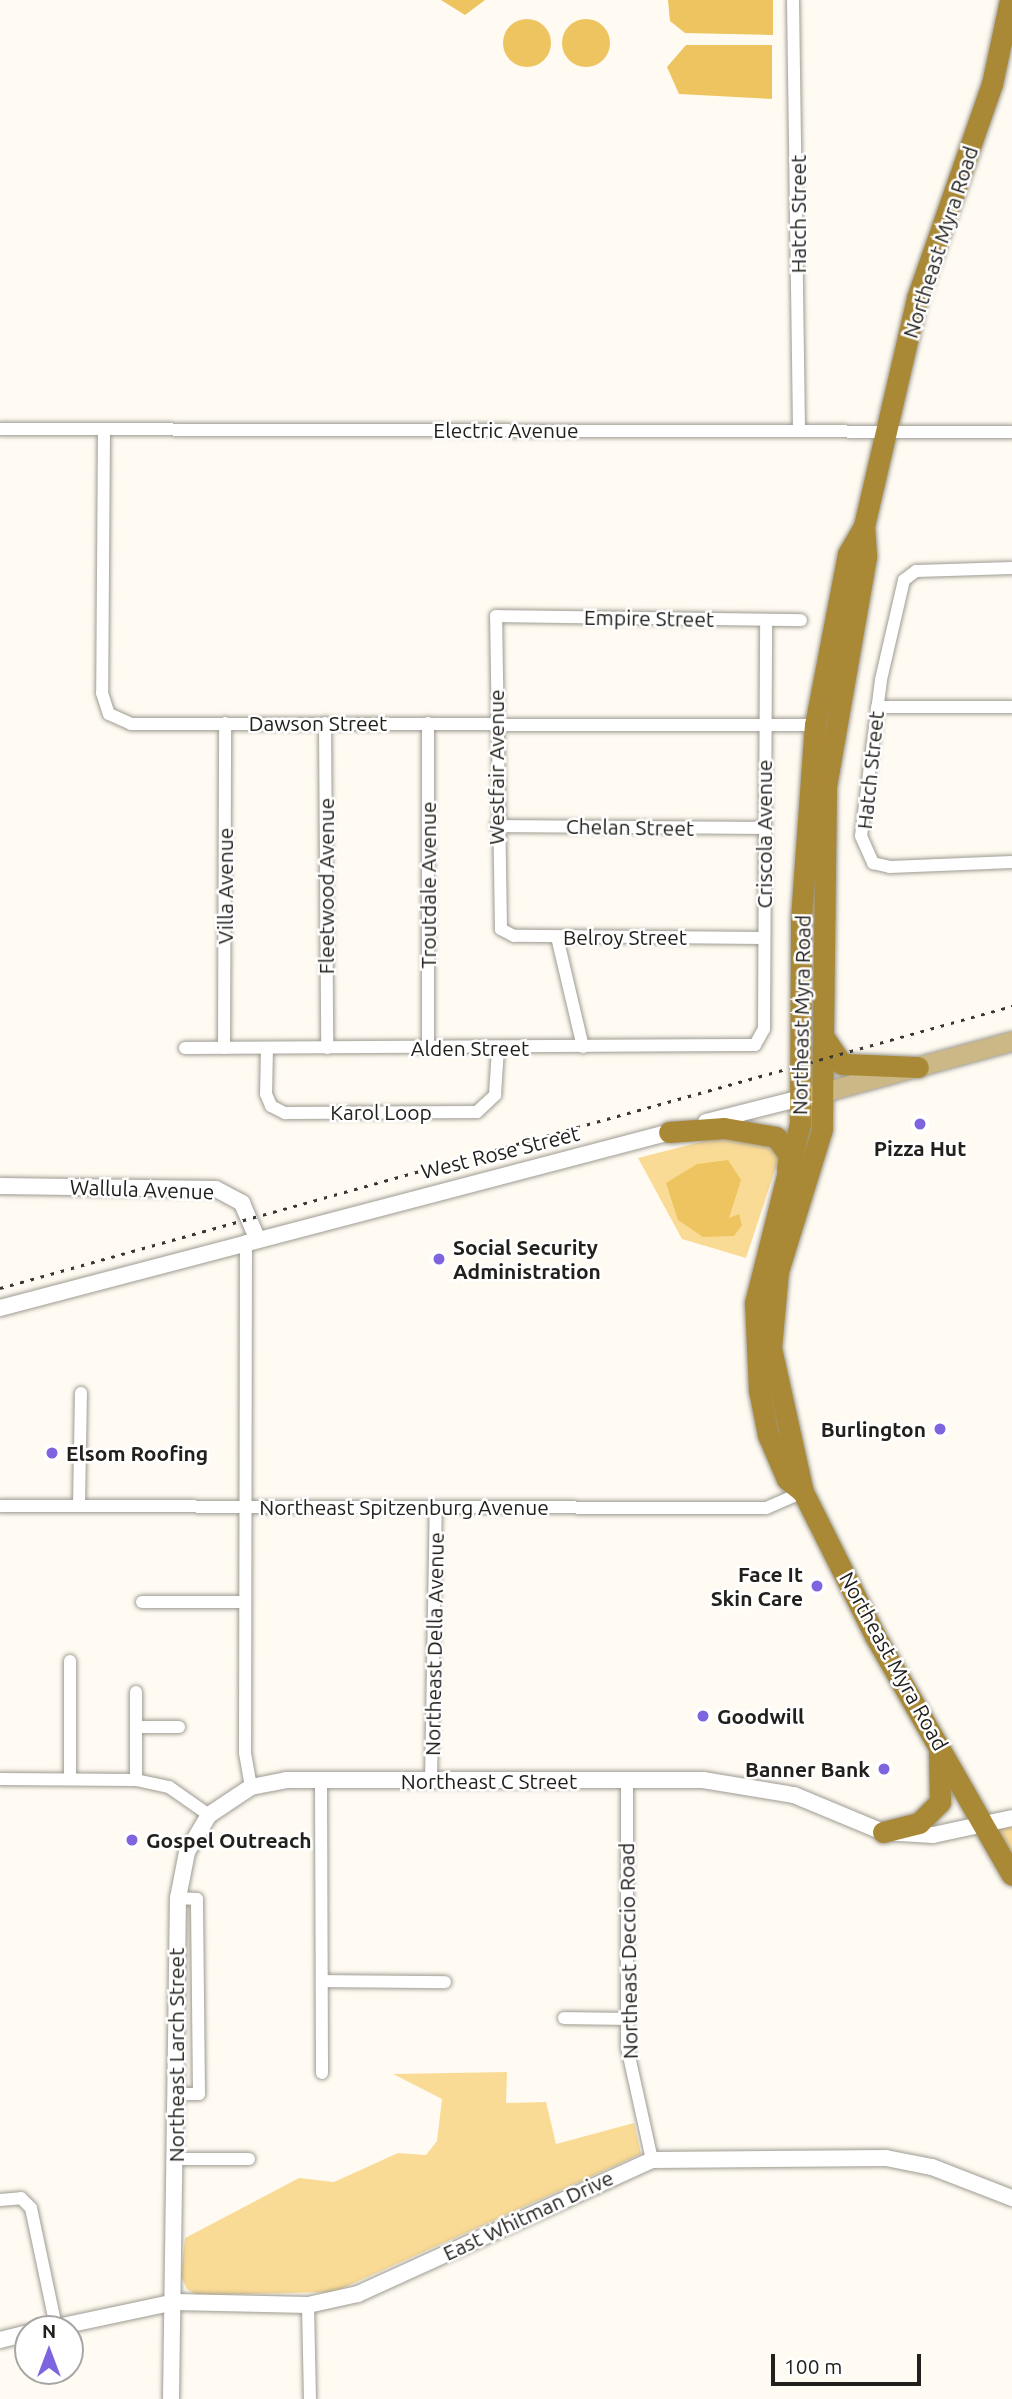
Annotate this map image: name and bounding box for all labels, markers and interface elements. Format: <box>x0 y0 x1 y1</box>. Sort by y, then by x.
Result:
street label: Northeast Myra Road <box>897 143 983 341</box>
street label: Hatch Street <box>785 155 811 273</box>
street label: Electric Avenue <box>433 417 579 443</box>
street label: Empire Street <box>584 604 714 632</box>
street label: Westfair Avenue <box>483 689 509 845</box>
street label: Dawson Street <box>249 710 387 736</box>
street label: Hatch Street <box>851 710 889 830</box>
street label: Criscola Avenue <box>751 760 777 908</box>
street label: Fleetwood Avenue <box>313 798 339 974</box>
street label: Troutdale Avenue <box>415 801 441 969</box>
street label: Chelan Street <box>566 813 694 841</box>
street label: Villa Avenue <box>212 828 238 944</box>
street label: Northeast Myra Road <box>787 915 815 1115</box>
street label: Belroy Street <box>563 924 687 950</box>
street label: Alden Street <box>411 1035 529 1061</box>
street label: Karol Loop <box>330 1099 432 1125</box>
marker: Pizza Hut <box>912 1116 928 1132</box>
street label: West Rose Street <box>418 1120 582 1184</box>
place label: Pizza Hut <box>874 1135 966 1161</box>
street label: Wallula Avenue <box>69 1174 215 1204</box>
place label: Social Security Administration <box>453 1234 601 1284</box>
marker: Social Security Administration <box>431 1251 447 1267</box>
place label: Burlington <box>821 1416 926 1442</box>
marker: Burlington <box>932 1421 948 1437</box>
place label: Elsom Roofing <box>66 1440 208 1466</box>
marker: Elsom Roofing <box>44 1445 60 1461</box>
street label: Northeast Spitzenburg Avenue <box>259 1494 549 1520</box>
street label: Northeast Della Avenue <box>419 1532 449 1756</box>
place label: Face It Skin Care <box>711 1561 803 1611</box>
street label: Northeast Myra Road <box>834 1567 954 1755</box>
marker: Face It Skin Care <box>809 1578 825 1594</box>
place label: Goodwill <box>717 1703 804 1729</box>
marker: Goodwill <box>695 1708 711 1724</box>
place label: Banner Bank <box>745 1756 870 1782</box>
marker: Banner Bank <box>876 1761 892 1777</box>
street label: Northeast C Street <box>401 1768 577 1794</box>
place label: Gospel Outreach <box>146 1827 312 1853</box>
marker: Gospel Outreach <box>124 1832 140 1848</box>
street label: Northeast Deccio Road <box>614 1843 642 2059</box>
street label: Northeast Larch Street <box>163 1948 189 2162</box>
street label: East Whitman Drive <box>439 2165 617 2265</box>
north arrow <box>14 2315 84 2385</box>
text: N <box>42 2320 56 2342</box>
scale bar <box>774 2340 925 2384</box>
text: 100 m <box>784 2354 842 2378</box>

